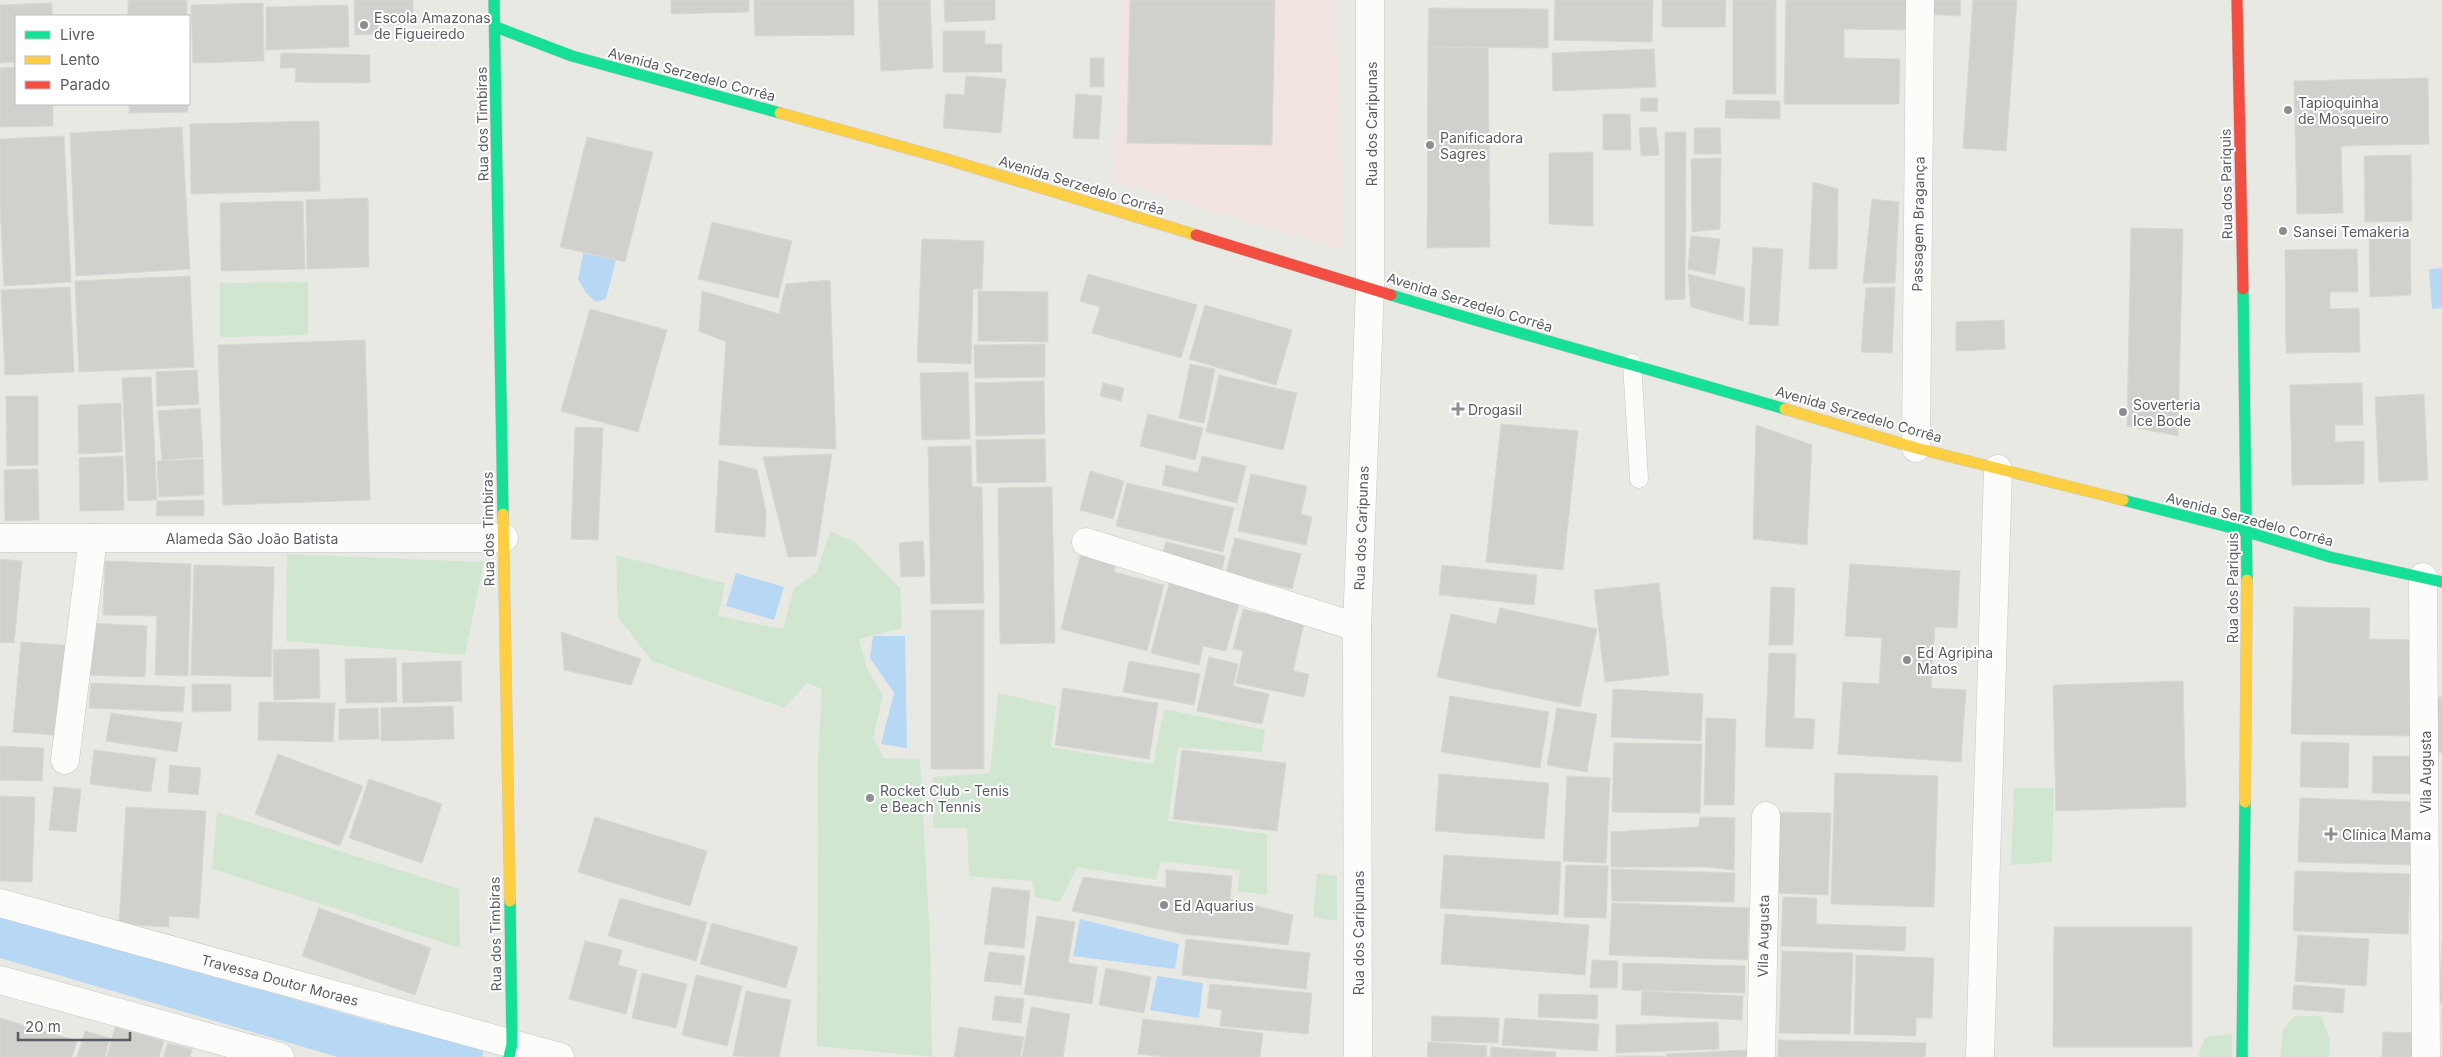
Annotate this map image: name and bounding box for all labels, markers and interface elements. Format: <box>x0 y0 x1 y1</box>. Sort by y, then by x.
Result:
place label: Escola Amazonas de Figueiredo <box>374 9 491 42</box>
legend <box>15 15 190 105</box>
marker: Escola Amazonas de Figueiredo <box>358 19 370 31</box>
text: Livre <box>60 25 95 44</box>
street label: Avenida Serzedelo Corrêa <box>607 43 777 105</box>
text: Lento <box>60 50 100 69</box>
street label: Rua dos Caripunas <box>1363 62 1380 186</box>
street label: Rua dos Timbiras <box>473 67 491 181</box>
text: Parado <box>60 75 110 94</box>
place label: Tapioquinha de Mosqueiro <box>2298 94 2389 127</box>
marker: Tapioquinha de Mosqueiro <box>2282 104 2294 116</box>
place label: Panificadora Sagres <box>1440 129 1523 162</box>
street label: Rua dos Pariquis <box>2217 129 2235 239</box>
marker: Panificadora Sagres <box>1424 139 1436 151</box>
street label: Avenida Serzedelo Corrêa <box>997 152 1167 218</box>
street label: Passagem Bragança <box>1908 156 1928 292</box>
place label: Sansei Temakeria <box>2293 223 2410 240</box>
marker: Sansei Temakeria <box>2277 225 2289 237</box>
street label: Avenida Serzedelo Corrêa <box>1385 269 1555 335</box>
street label: Avenida Serzedelo Corrêa <box>1774 382 1944 446</box>
place label: Soverteria Ice Bode <box>2133 396 2201 429</box>
place label: Drogasil <box>1468 401 1522 418</box>
marker: Drogasil <box>1452 403 1464 415</box>
marker: Soverteria Ice Bode <box>2117 406 2129 418</box>
street label: Rua dos Caripunas <box>1350 465 1372 591</box>
street label: Rua dos Timbiras <box>479 472 497 586</box>
street label: Avenida Serzedelo Corrêa <box>2165 488 2335 550</box>
street label: Alameda São João Batista <box>166 530 338 547</box>
street label: Rua dos Pariquis <box>2224 533 2241 643</box>
place label: Ed Agripina Matos <box>1917 644 1993 677</box>
marker: Ed Agripina Matos <box>1901 654 1913 666</box>
street label: Vila Augusta <box>2417 731 2434 813</box>
place label: Rocket Club - Tenis e Beach Tennis <box>880 782 1009 815</box>
marker: Rocket Club - Tenis e Beach Tennis <box>864 792 876 804</box>
place label: Clínica Mama <box>2342 826 2431 843</box>
marker: Clínica Mama <box>2324 827 2338 841</box>
street label: Rua dos Caripunas <box>1350 871 1367 995</box>
street label: Rua dos Timbiras <box>486 877 504 991</box>
street label: Vila Augusta <box>1754 894 1772 978</box>
place label: Ed Aquarius <box>1174 897 1254 914</box>
marker: Ed Aquarius <box>1158 899 1170 911</box>
street label: Travessa Doutor Moraes <box>200 951 360 1009</box>
scale bar <box>18 1010 130 1042</box>
text: 20 m <box>25 1017 61 1036</box>

